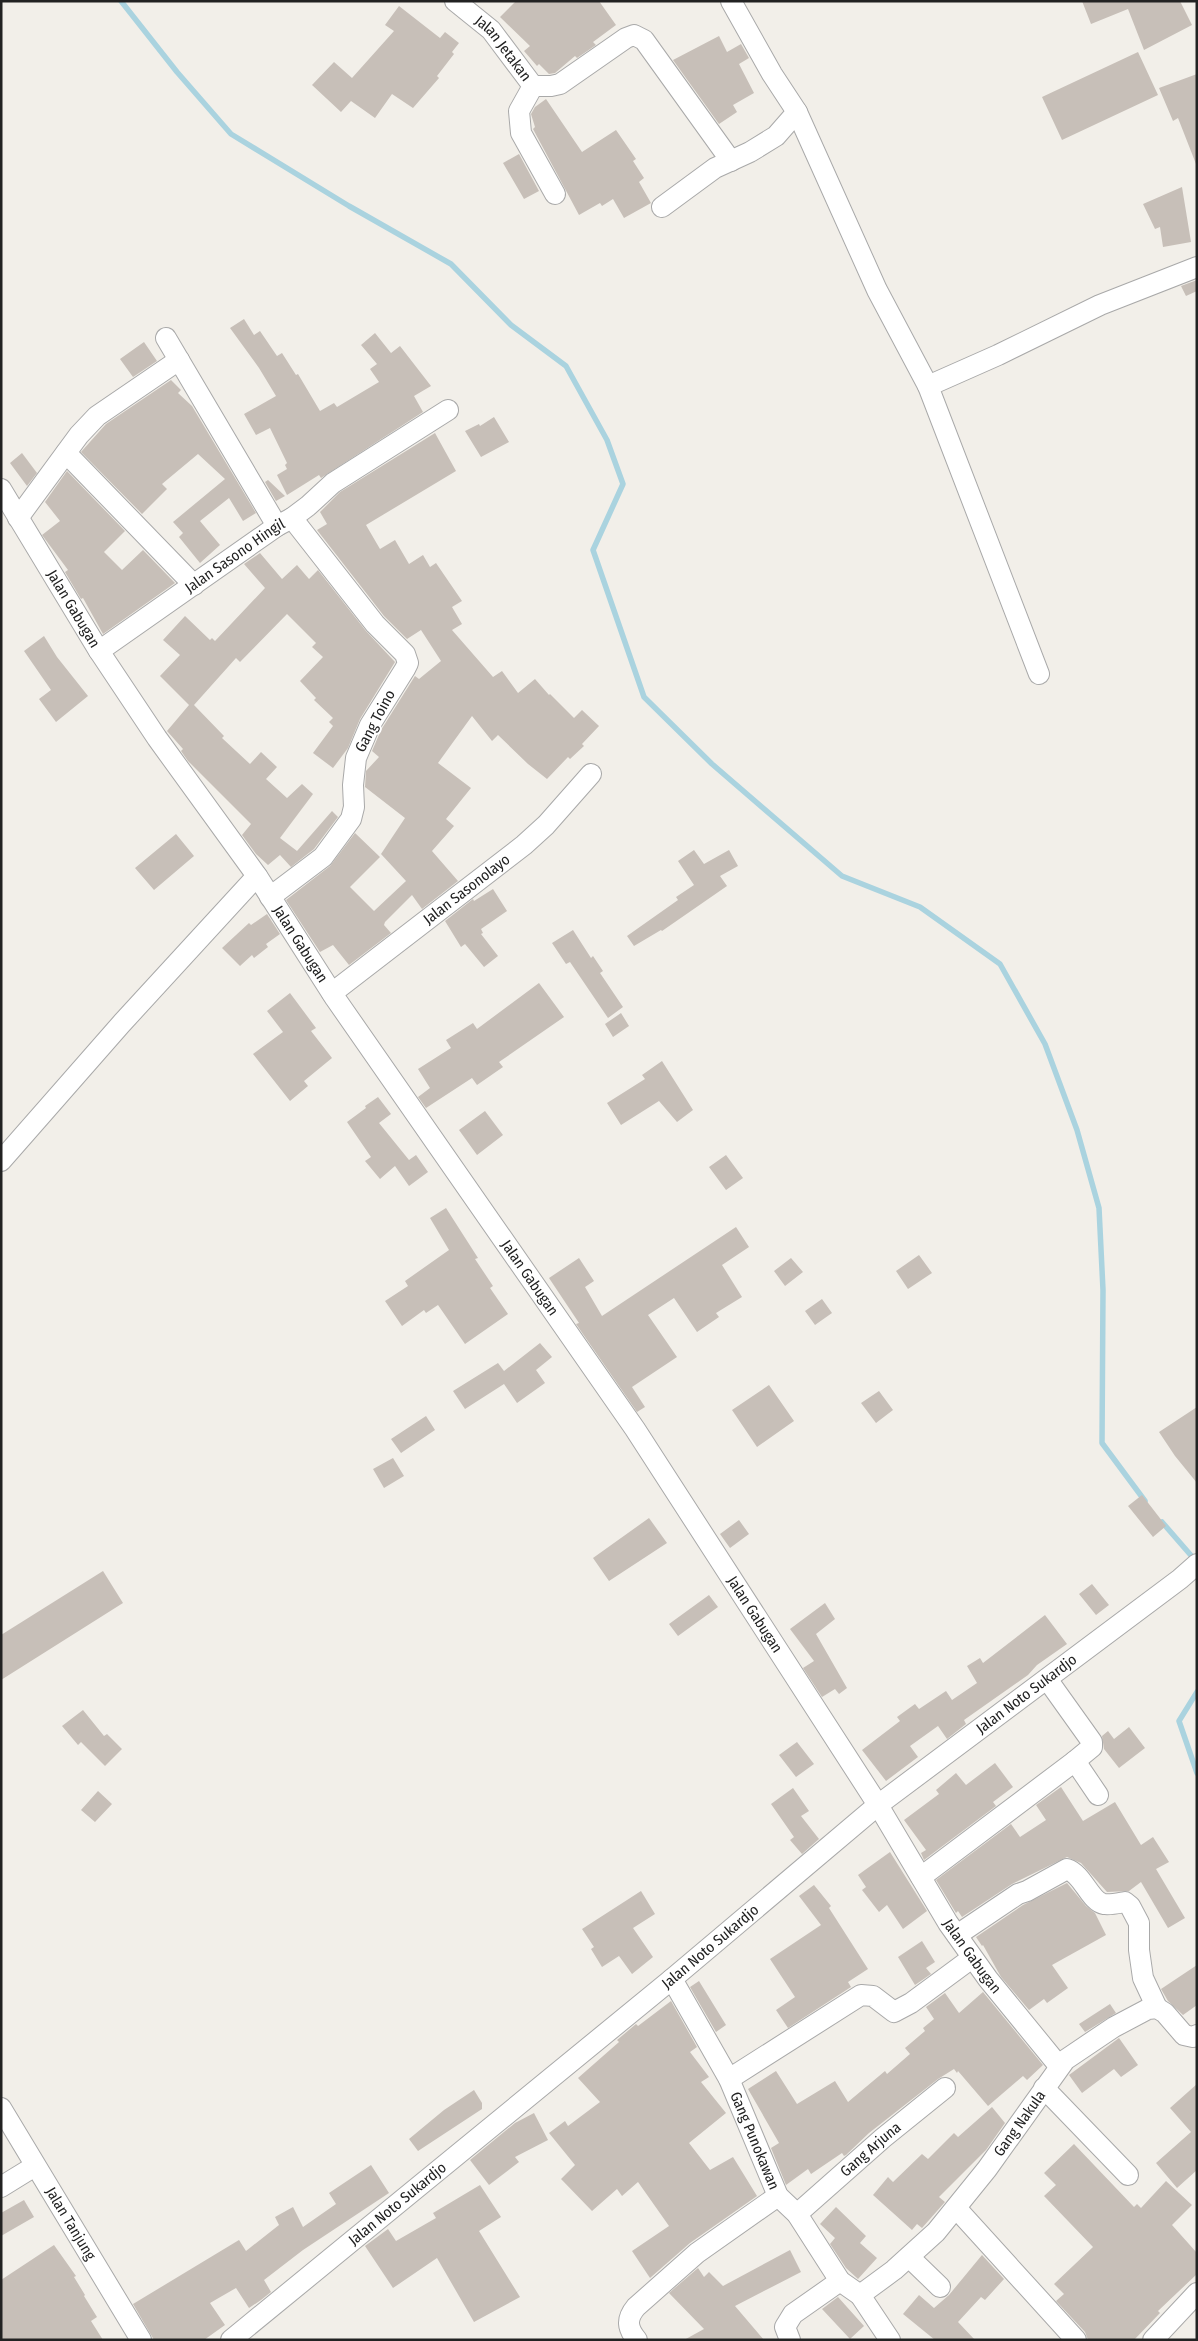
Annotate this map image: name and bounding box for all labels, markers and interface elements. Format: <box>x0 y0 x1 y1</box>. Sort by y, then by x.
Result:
street label: Jalan Jetakan <box>471 12 535 85</box>
street label: Jalan Sasono Hingil <box>181 515 288 597</box>
street label: Jalan Gabugan <box>43 567 104 651</box>
street label: Gang Toino <box>351 687 399 755</box>
street label: Jalan Sasonolayo <box>420 850 514 928</box>
street label: Jalan Gabugan <box>269 902 332 986</box>
street label: Jalan Gabugan <box>497 1237 562 1319</box>
street label: Jalan Gabugan <box>723 1573 786 1656</box>
street label: Jalan Noto Sukardjo <box>973 1650 1080 1737</box>
street label: Jalan Noto Sukardjo <box>658 1901 762 1993</box>
street label: Jalan Gabugan <box>939 1916 1005 1997</box>
street label: Gang Nakula <box>990 2087 1049 2160</box>
street label: Gang Punokawan <box>726 2089 783 2192</box>
street label: Gang Arjuna <box>837 2118 905 2180</box>
street label: Jalan Noto Sukardjo <box>345 2158 450 2249</box>
street label: Jalan Tanjung <box>42 2184 100 2263</box>

